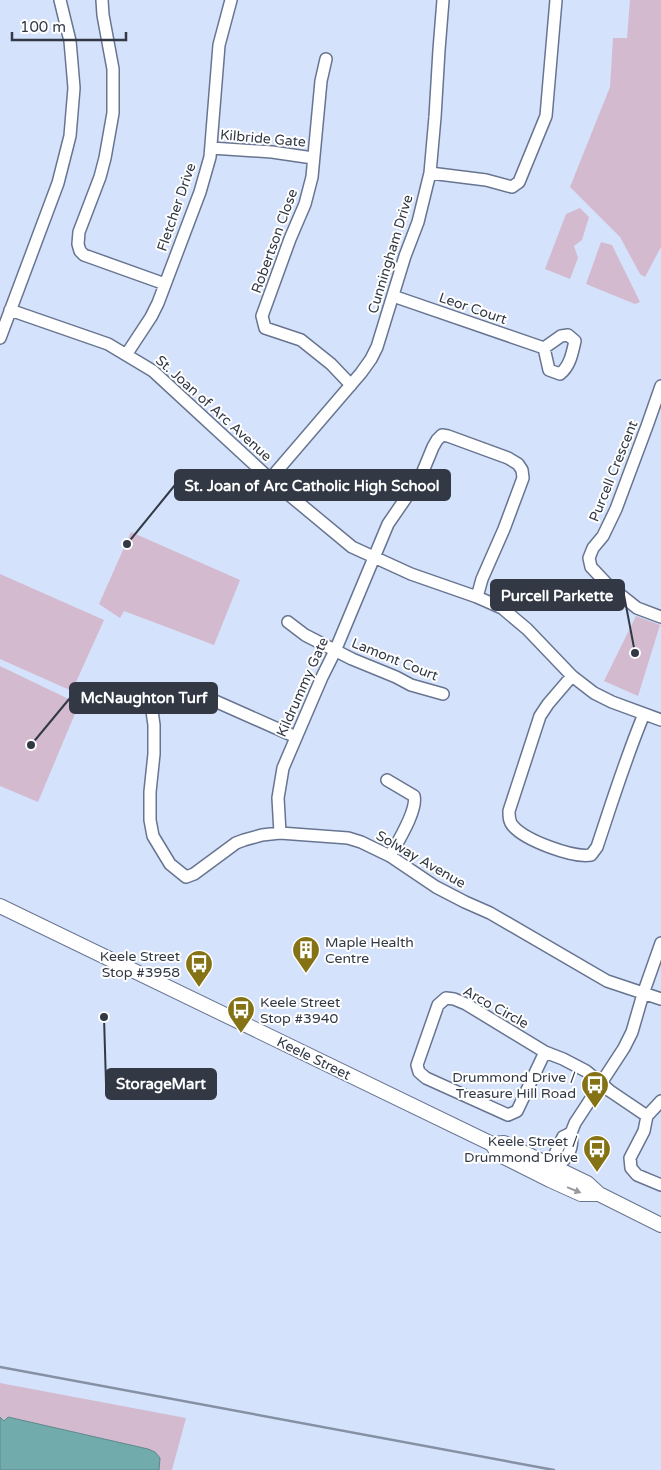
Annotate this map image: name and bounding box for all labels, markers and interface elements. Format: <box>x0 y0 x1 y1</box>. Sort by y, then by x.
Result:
scale bar <box>12 10 126 42</box>
text: 100 m <box>20 18 66 36</box>
street label: Kilbride Gate <box>219 126 307 151</box>
street label: Fletcher Drive <box>153 161 200 254</box>
street label: Robertson Close <box>248 187 301 296</box>
street label: Cunningham Drive <box>364 193 417 316</box>
street label: Leor Court <box>437 289 510 328</box>
street label: St. Joan of Arc Avenue <box>152 352 275 465</box>
street label: Purcell Crescent <box>585 418 642 524</box>
callout: St. Joan of Arc Catholic High School <box>175 470 450 500</box>
text: St. Joan of Arc Catholic High School <box>185 477 440 496</box>
callout: Purcell Parkette <box>491 580 624 610</box>
text: Purcell Parkette <box>501 587 614 605</box>
street label: Lamont Court <box>349 634 441 685</box>
street label: Kildrummy Gate <box>273 635 332 740</box>
callout: McNaughton Turf <box>70 683 217 713</box>
text: McNaughton Turf <box>81 689 208 708</box>
street label: Solway Avenue <box>373 827 469 892</box>
place label: Maple Health Centre <box>325 934 414 967</box>
building icon: Maple Health Centre <box>291 935 321 974</box>
place label: Keele Street Stop #3958 <box>100 948 181 981</box>
bus stop icon: Keele Street Stop #3958 <box>184 949 214 988</box>
street label: Arco Circle <box>460 982 532 1032</box>
place label: Keele Street Stop #3940 <box>260 994 341 1027</box>
bus stop icon: Keele Street Stop #3940 <box>226 995 256 1034</box>
street label: Keele Street <box>274 1033 354 1084</box>
callout: StorageMart <box>106 1069 216 1099</box>
place label: Drummond Drive / Treasure Hill Road <box>452 1069 576 1102</box>
bus stop icon: Drummond Drive / Treasure Hill Road <box>580 1070 610 1109</box>
text: StorageMart <box>116 1075 206 1094</box>
place label: Keele Street / Drummond Drive <box>464 1133 578 1166</box>
bus stop icon: Keele Street / Drummond Drive <box>582 1134 612 1173</box>
one-way arrow <box>567 1187 581 1195</box>

